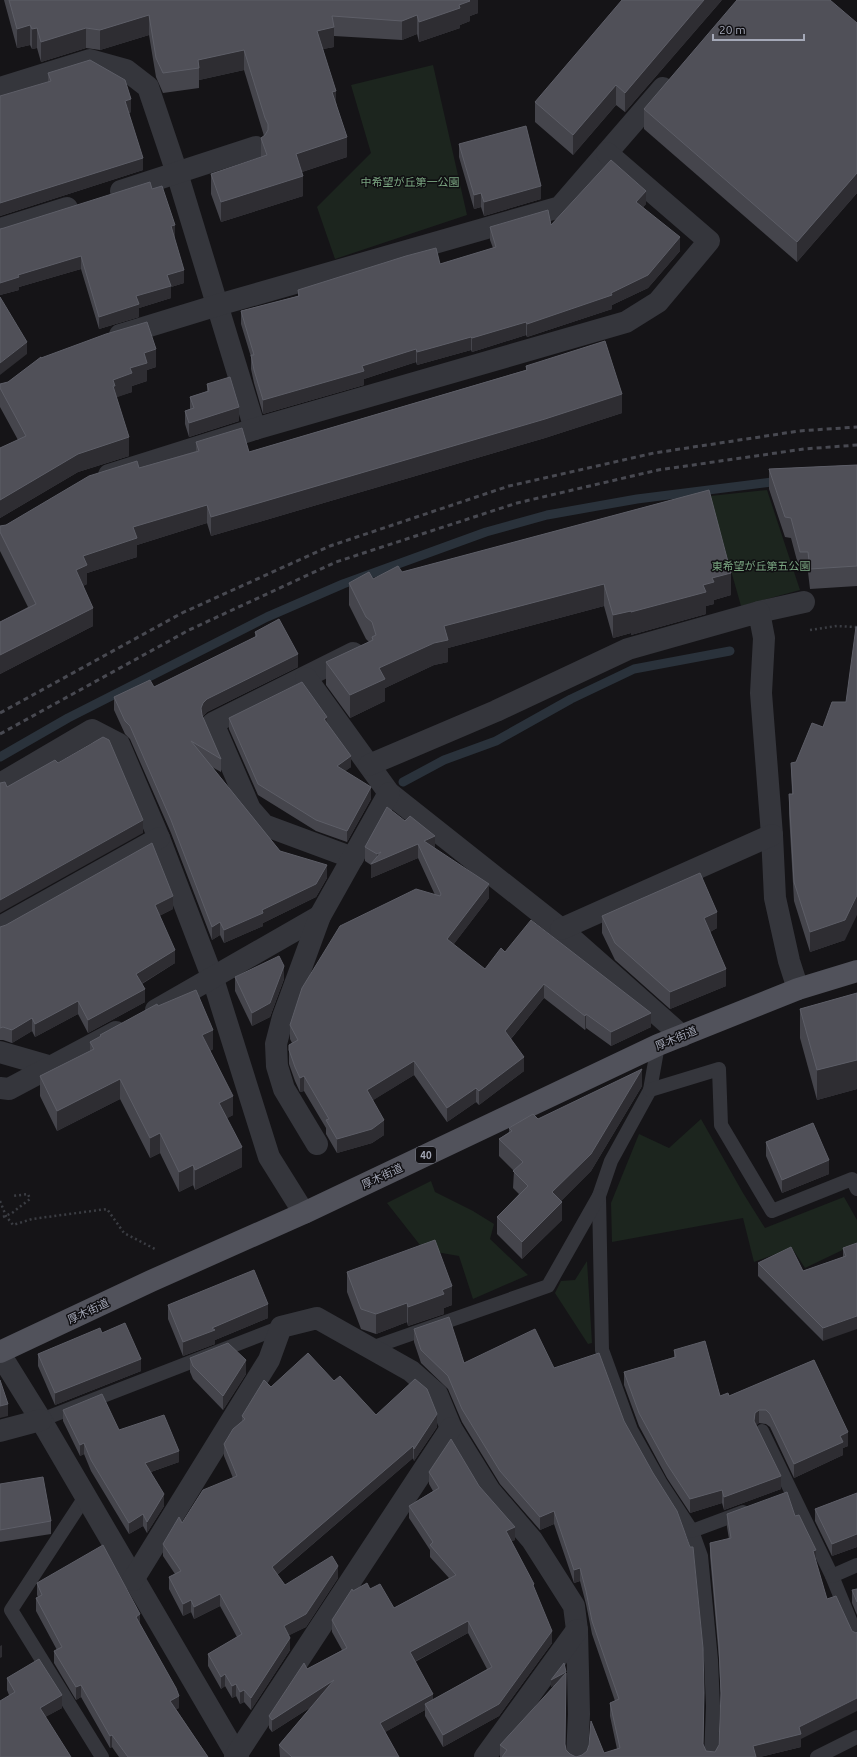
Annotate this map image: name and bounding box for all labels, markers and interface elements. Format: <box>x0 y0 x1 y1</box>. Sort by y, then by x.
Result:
scale bar <box>713 16 804 42</box>
text: 20 m <box>719 23 746 36</box>
park label: 中希望が丘第一公園 <box>361 176 460 188</box>
park label: 東希望が丘第五公園 <box>712 560 811 572</box>
street label: 厚木街道 <box>653 1024 699 1052</box>
road number: 40 <box>416 1147 436 1163</box>
street label: 厚木街道 <box>360 1161 404 1191</box>
street label: 厚木街道 <box>66 1296 110 1326</box>

